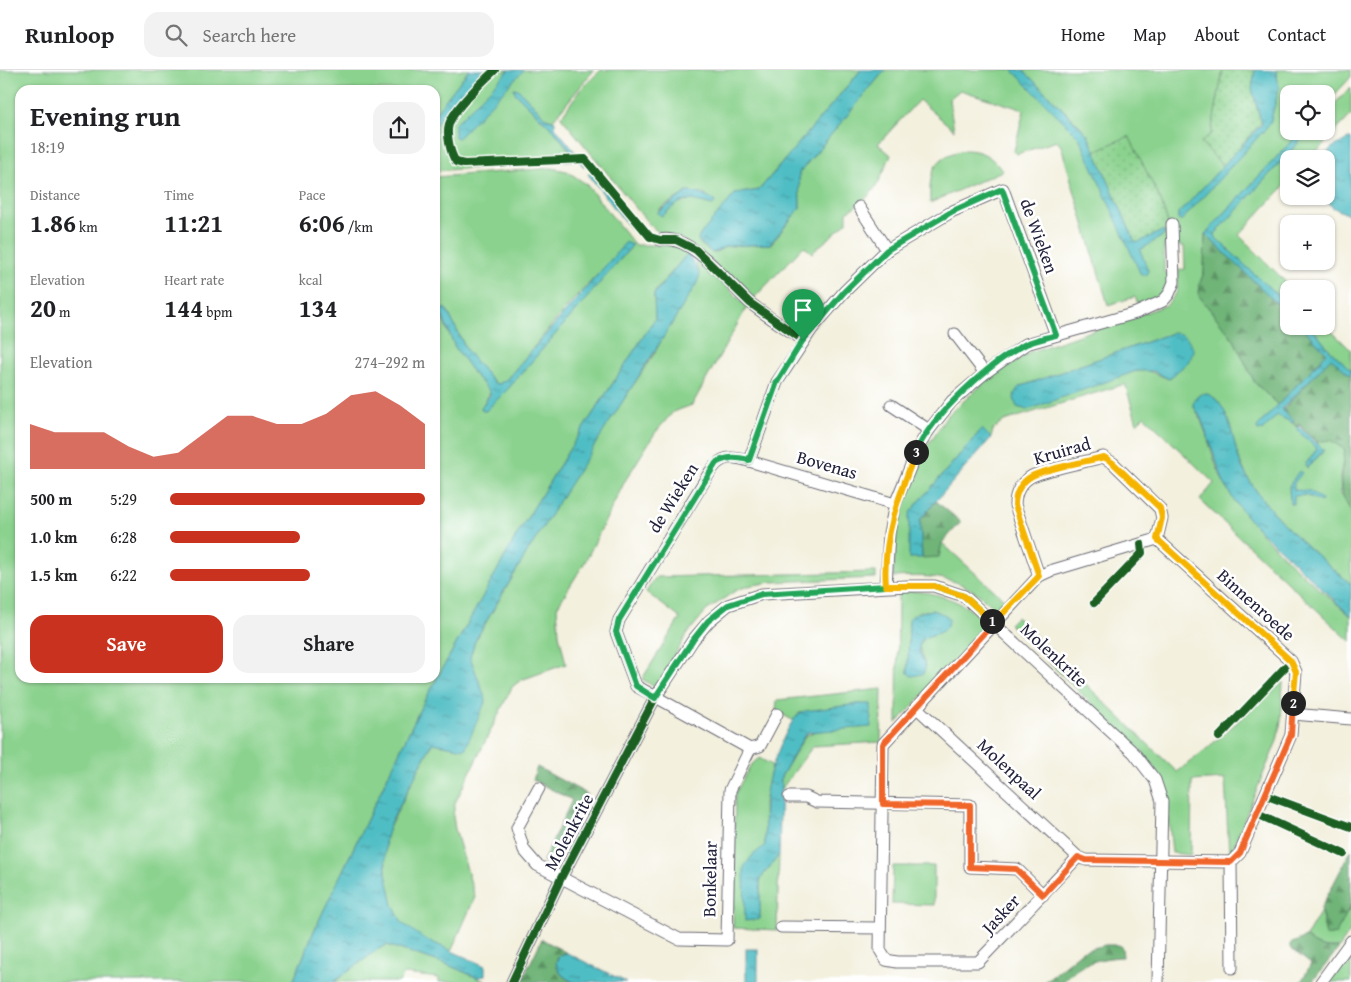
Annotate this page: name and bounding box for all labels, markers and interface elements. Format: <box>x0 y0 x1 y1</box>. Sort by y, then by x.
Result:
search box <box>144 12 494 57</box>
text: Runloop <box>25 17 114 52</box>
icon: search <box>162 21 190 49</box>
text: Search here <box>202 21 296 49</box>
text: Home <box>1061 21 1105 48</box>
text: Map <box>1133 21 1166 48</box>
text: About <box>1194 21 1240 48</box>
text: Contact <box>1268 21 1326 48</box>
map controls <box>1280 85 1335 335</box>
button: locate <box>1280 85 1335 140</box>
text: Evening run <box>30 95 181 136</box>
button: share <box>373 102 425 154</box>
text: 18:19 <box>30 135 65 159</box>
button: layers <box>1280 150 1335 205</box>
text: Distance <box>30 185 80 205</box>
text: Time <box>164 185 194 205</box>
text: Pace <box>299 185 326 205</box>
street label: de Wieken <box>1013 194 1066 277</box>
text: 1.86 <box>30 205 76 241</box>
text: 11:21 <box>164 205 223 241</box>
text: 6:06 <box>299 205 345 241</box>
button: + <box>1280 215 1335 270</box>
text: km <box>76 217 98 237</box>
text: /km <box>345 217 373 237</box>
text: Elevation <box>30 270 85 290</box>
text: Heart rate <box>164 270 224 290</box>
text: kcal <box>299 270 323 290</box>
button: − <box>1280 280 1335 335</box>
pin <box>782 289 824 340</box>
text: 20 <box>30 290 56 326</box>
text: 144 <box>164 290 203 326</box>
text: 134 <box>299 290 338 326</box>
icon: arrive <box>789 296 817 324</box>
text: m <box>56 302 70 322</box>
text: bpm <box>203 302 233 322</box>
text: Elevation <box>30 350 93 374</box>
text: 274–292 m <box>355 350 425 374</box>
street label: Kruirad <box>1030 429 1094 472</box>
pin: 3 <box>904 440 928 464</box>
text: 3 <box>913 442 920 462</box>
street label: Bovenas <box>794 443 861 486</box>
street label: de Wieken <box>640 457 705 538</box>
text: 500 m <box>30 487 72 511</box>
text: 5:29 <box>110 487 137 511</box>
text: 1.0 km <box>30 525 77 549</box>
text: 6:28 <box>110 525 137 549</box>
street label: Binnenroede <box>1211 562 1301 647</box>
text: 1.5 km <box>30 563 77 587</box>
text: 6:22 <box>110 563 137 587</box>
pin: 1 <box>980 608 1004 634</box>
text: 1 <box>989 611 996 631</box>
button: Save <box>30 615 223 673</box>
button: Share <box>233 615 425 673</box>
street label: Molenkrite <box>1014 616 1094 693</box>
pin: 2 <box>1280 690 1306 716</box>
text: 2 <box>1290 693 1297 713</box>
street label: Molenpaal <box>971 732 1048 806</box>
street label: Molenkrite <box>537 788 600 875</box>
street label: Bonkelaar <box>695 840 724 917</box>
street label: Jasker <box>974 887 1027 941</box>

